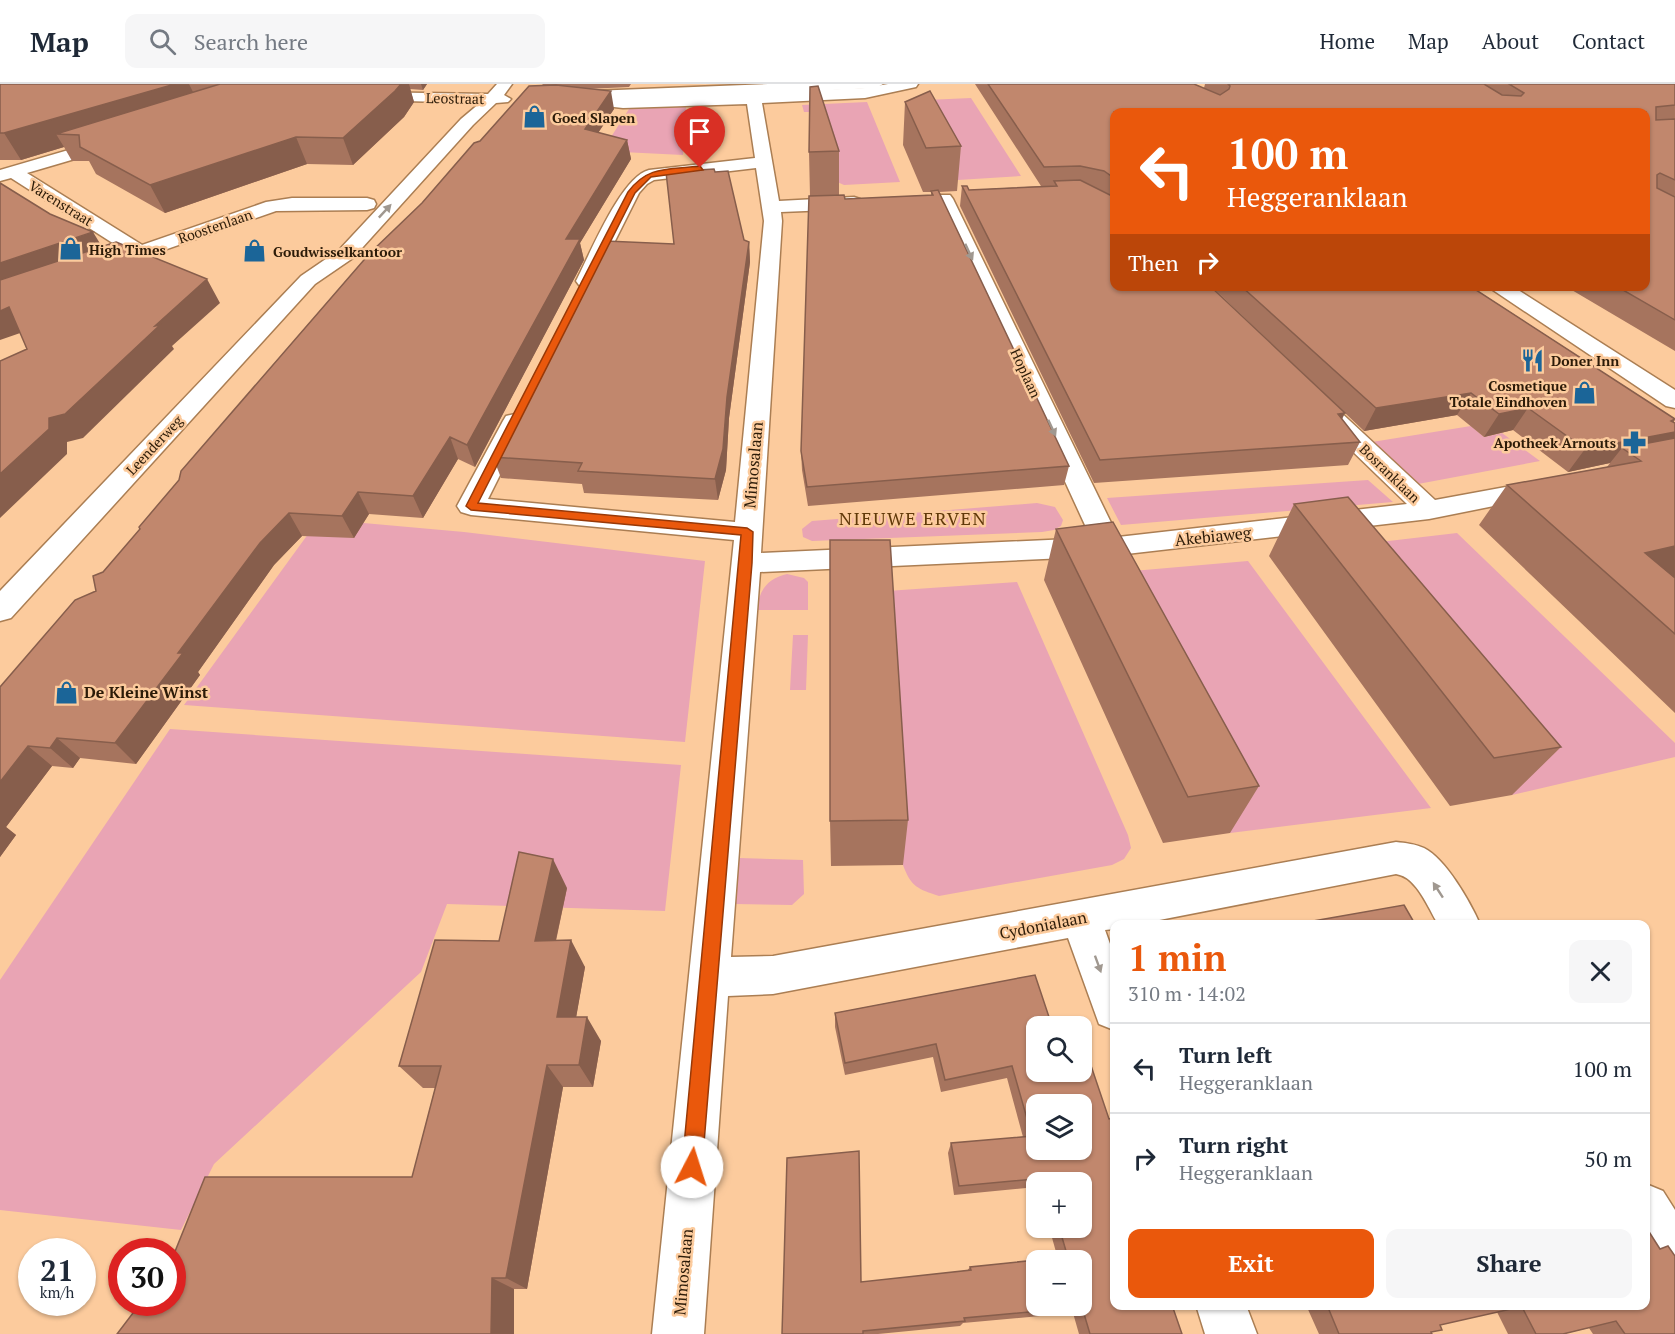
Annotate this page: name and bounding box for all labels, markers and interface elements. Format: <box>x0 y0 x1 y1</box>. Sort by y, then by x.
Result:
search box <box>125 14 545 68</box>
text: Map <box>30 23 89 60</box>
icon: search <box>146 25 179 58</box>
text: Search here <box>194 27 308 56</box>
text: Home <box>1319 27 1375 55</box>
text: Map <box>1408 27 1449 55</box>
text: About <box>1482 27 1539 55</box>
text: Contact <box>1572 27 1645 55</box>
street label: Leostraat <box>426 88 485 108</box>
shop icon: Goed Slapen <box>521 104 547 130</box>
pin <box>674 106 725 168</box>
place label: Goed Slapen <box>552 108 635 127</box>
icon: arrive <box>683 115 716 148</box>
text: 100 m <box>1227 125 1348 181</box>
icon: left <box>1128 132 1206 210</box>
street label: Varenstraat <box>25 176 97 231</box>
text: Heggeranklaan <box>1227 179 1408 215</box>
street label: Roostenlaan <box>175 204 255 248</box>
one-way arrow <box>378 204 391 219</box>
shop icon: High Times <box>58 236 84 262</box>
shop icon: Goudwisselkantoor <box>242 238 268 264</box>
place label: High Times <box>89 240 166 259</box>
place label: Goudwisselkantoor <box>273 242 402 261</box>
one-way arrow <box>965 243 974 260</box>
icon: right <box>1191 246 1224 279</box>
text: Then <box>1128 248 1179 277</box>
street label: Hoplaan <box>1006 345 1046 401</box>
restaurant icon: Doner Inn <box>1520 347 1546 373</box>
place label: Doner Inn <box>1551 351 1619 370</box>
place label: Cosmetique Totale Eindhoven <box>1449 376 1567 411</box>
shop icon: Cosmetique Totale Eindhoven <box>1572 380 1598 406</box>
street label: Leenderweg <box>122 411 187 479</box>
street label: Mimosalaan <box>738 420 768 509</box>
one-way arrow <box>1048 420 1057 437</box>
pharmacy icon: Apotheek Arnouts <box>1621 429 1647 455</box>
place label: Apotheek Arnouts <box>1493 433 1616 452</box>
street label: Bosranklaan <box>1356 439 1425 507</box>
district label: NIEUWE ERVEN <box>839 506 987 530</box>
street label: Akebiaweg <box>1174 521 1253 551</box>
shop icon: De Kleine Winst <box>53 679 79 705</box>
place label: De Kleine Winst <box>84 681 209 703</box>
one-way arrow <box>1433 882 1444 898</box>
street label: Cydonialaan <box>997 906 1089 944</box>
text: 1 min <box>1128 934 1226 981</box>
button: close <box>1569 940 1632 1003</box>
one-way arrow <box>1094 955 1103 973</box>
text: 310 m · 14:02 <box>1128 980 1246 1007</box>
map controls <box>1026 1016 1092 1316</box>
button: search <box>1026 1016 1092 1082</box>
text: Turn left <box>1179 1040 1272 1069</box>
icon: left <box>1128 1052 1161 1085</box>
text: 100 m <box>1572 1054 1632 1083</box>
text: Heggeranklaan <box>1179 1069 1313 1096</box>
button: layers <box>1026 1094 1092 1160</box>
text: Turn right <box>1179 1130 1288 1159</box>
position arrow <box>660 1135 724 1199</box>
icon: right <box>1128 1142 1161 1175</box>
text: 50 m <box>1584 1144 1632 1173</box>
text: Heggeranklaan <box>1179 1159 1313 1186</box>
button: + <box>1026 1172 1092 1238</box>
street label: Mimosalaan <box>668 1227 698 1316</box>
button: Exit <box>1128 1229 1374 1298</box>
button: Share <box>1386 1229 1632 1298</box>
speed limit sign: 30 <box>108 1238 186 1316</box>
text: 21 <box>40 1250 74 1290</box>
button: − <box>1026 1250 1092 1316</box>
text: km/h <box>40 1282 74 1302</box>

